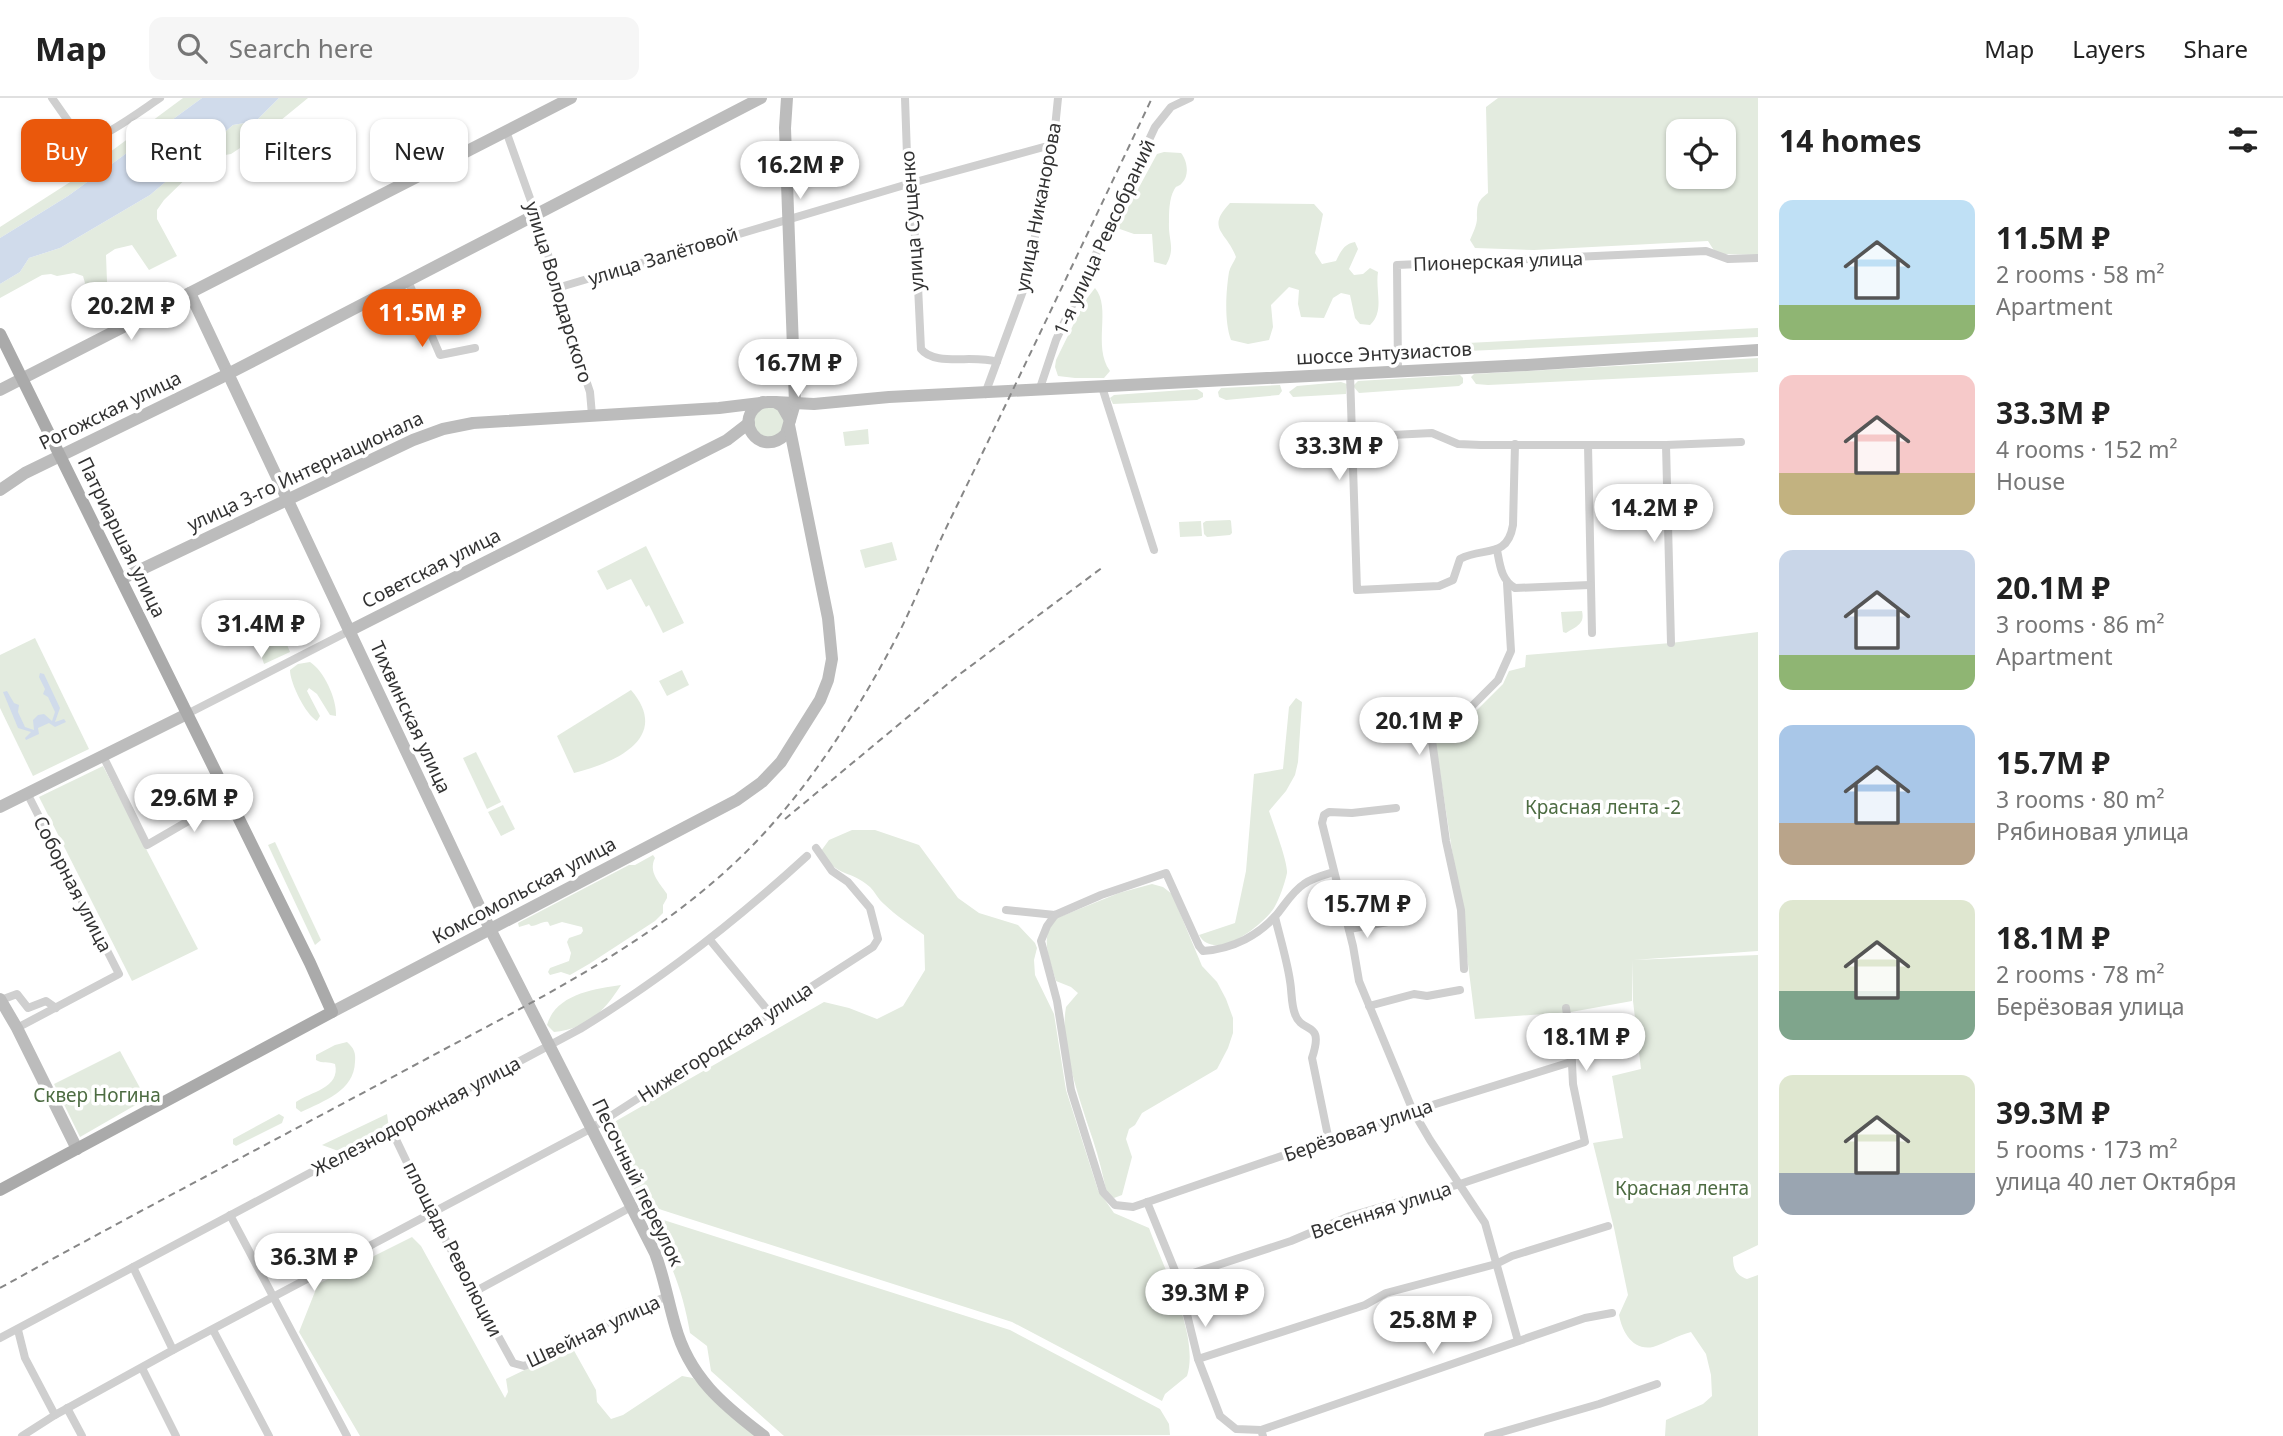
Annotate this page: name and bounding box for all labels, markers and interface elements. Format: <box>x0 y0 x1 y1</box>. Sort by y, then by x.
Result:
search box <box>149 17 639 80</box>
text: Map <box>35 26 107 71</box>
icon: search <box>173 29 211 67</box>
text: Search here <box>229 30 373 66</box>
text: Map <box>1984 32 2034 65</box>
text: Layers <box>2072 32 2146 65</box>
text: Share <box>2184 32 2248 65</box>
chip: Buy <box>21 119 112 182</box>
chip: Rent <box>126 119 226 182</box>
chip: Filters <box>240 119 356 182</box>
chip: New <box>370 119 468 182</box>
map controls <box>1666 119 1736 189</box>
button: locate <box>1666 119 1736 189</box>
street label: улица Никанорова <box>1009 120 1067 294</box>
text: 14 homes <box>1779 120 1922 161</box>
icon: filters <box>2224 121 2262 159</box>
street label: 1-я улица Ревсобраний <box>1047 135 1161 339</box>
pin: 16.2M ₽ <box>735 141 865 201</box>
text: 16.2M ₽ <box>756 148 844 180</box>
street label: улица Сущенко <box>894 150 930 292</box>
street label: улица Володарского <box>519 198 599 386</box>
text: 11.5M ₽ <box>1996 217 2110 258</box>
street label: улица Залётовой <box>585 221 741 291</box>
icon: home <box>1835 228 1919 312</box>
street label: Пионерская улица <box>1413 245 1583 277</box>
text: 2 rooms · 58 m² <box>1996 258 2165 290</box>
pin: 20.2M ₽ <box>66 282 196 342</box>
text: 20.2M ₽ <box>87 289 175 321</box>
pin: 11.5M ₽ <box>357 289 487 349</box>
text: Apartment <box>1996 290 2113 322</box>
text: 11.5M ₽ <box>378 296 466 328</box>
street label: шоссе Энтузиастов <box>1295 335 1473 371</box>
pin: 16.7M ₽ <box>733 340 863 399</box>
text: 16.7M ₽ <box>754 346 842 378</box>
street label: Рогожская улица <box>35 364 185 456</box>
text: 33.3M ₽ <box>1996 392 2110 433</box>
icon: home <box>1835 403 1919 487</box>
street label: улица 3-го Интернационала <box>183 405 427 537</box>
pin: 33.3M ₽ <box>1274 422 1404 482</box>
text: 33.3M ₽ <box>1295 429 1383 461</box>
text: 4 rooms · 152 m² <box>1996 433 2178 465</box>
street label: Патриаршая улица <box>72 452 172 622</box>
text: House <box>1996 465 2065 497</box>
pin: 14.2M ₽ <box>1589 484 1719 544</box>
text: 14.2M ₽ <box>1610 491 1698 523</box>
street label: Советская улица <box>357 522 505 614</box>
text: 20.1M ₽ <box>1996 567 2110 608</box>
icon: home <box>1835 578 1919 662</box>
pin: 31.4M ₽ <box>196 601 326 660</box>
text: 31.4M ₽ <box>217 607 305 639</box>
text: 3 rooms · 86 m² <box>1996 608 2165 640</box>
street label: Тихвинская улица <box>364 637 458 797</box>
text: Apartment <box>1996 640 2113 672</box>
pin: 20.1M ₽ <box>1354 698 1484 757</box>
text: 20.1M ₽ <box>1375 704 1463 736</box>
text: 15.7M ₽ <box>1996 742 2110 783</box>
icon: home <box>1835 753 1919 837</box>
pin: 29.6M ₽ <box>129 774 259 834</box>
text: 29.6M ₽ <box>150 781 238 813</box>
text: 3 rooms · 80 m² <box>1996 783 2165 815</box>
park label: Красная лента -2 <box>1525 794 1681 820</box>
street label: Соборная улица <box>27 811 119 957</box>
text: Рябиновая улица <box>1996 815 2189 847</box>
street label: Комсомольская улица <box>428 830 620 950</box>
pin: 15.7M ₽ <box>1302 880 1432 940</box>
text: 15.7M ₽ <box>1323 887 1411 919</box>
text: 18.1M ₽ <box>1996 917 2110 958</box>
icon: home <box>1835 928 1919 1012</box>
text: 2 rooms · 78 m² <box>1996 958 2165 990</box>
street label: Нижегородская улица <box>633 976 817 1108</box>
text: Берёзовая улица <box>1996 990 2185 1022</box>
pin: 18.1M ₽ <box>1521 1014 1651 1073</box>
text: 18.1M ₽ <box>1542 1020 1630 1052</box>
street label: Железнодорожная улица <box>307 1050 525 1182</box>
park label: Сквер Ногина <box>33 1082 161 1108</box>
street label: Берёзовая улица <box>1280 1092 1436 1168</box>
text: 39.3M ₽ <box>1996 1092 2110 1133</box>
street label: Песочный переулок <box>586 1094 690 1270</box>
icon: home <box>1835 1103 1919 1187</box>
text: 5 rooms · 173 m² <box>1996 1133 2178 1165</box>
street label: площадь Революции <box>397 1157 509 1341</box>
text: улица 40 лет Октября <box>1996 1165 2237 1197</box>
street label: Весенняя улица <box>1307 1175 1455 1245</box>
park label: Красная лента <box>1615 1175 1749 1201</box>
pin: 36.3M ₽ <box>249 1234 379 1293</box>
text: 36.3M ₽ <box>270 1240 358 1272</box>
pin: 39.3M ₽ <box>1140 1270 1270 1329</box>
text: 39.3M ₽ <box>1161 1276 1249 1308</box>
street label: Швейная улица <box>522 1289 664 1373</box>
pin: 25.8M ₽ <box>1368 1296 1498 1356</box>
text: 25.8M ₽ <box>1389 1303 1477 1335</box>

